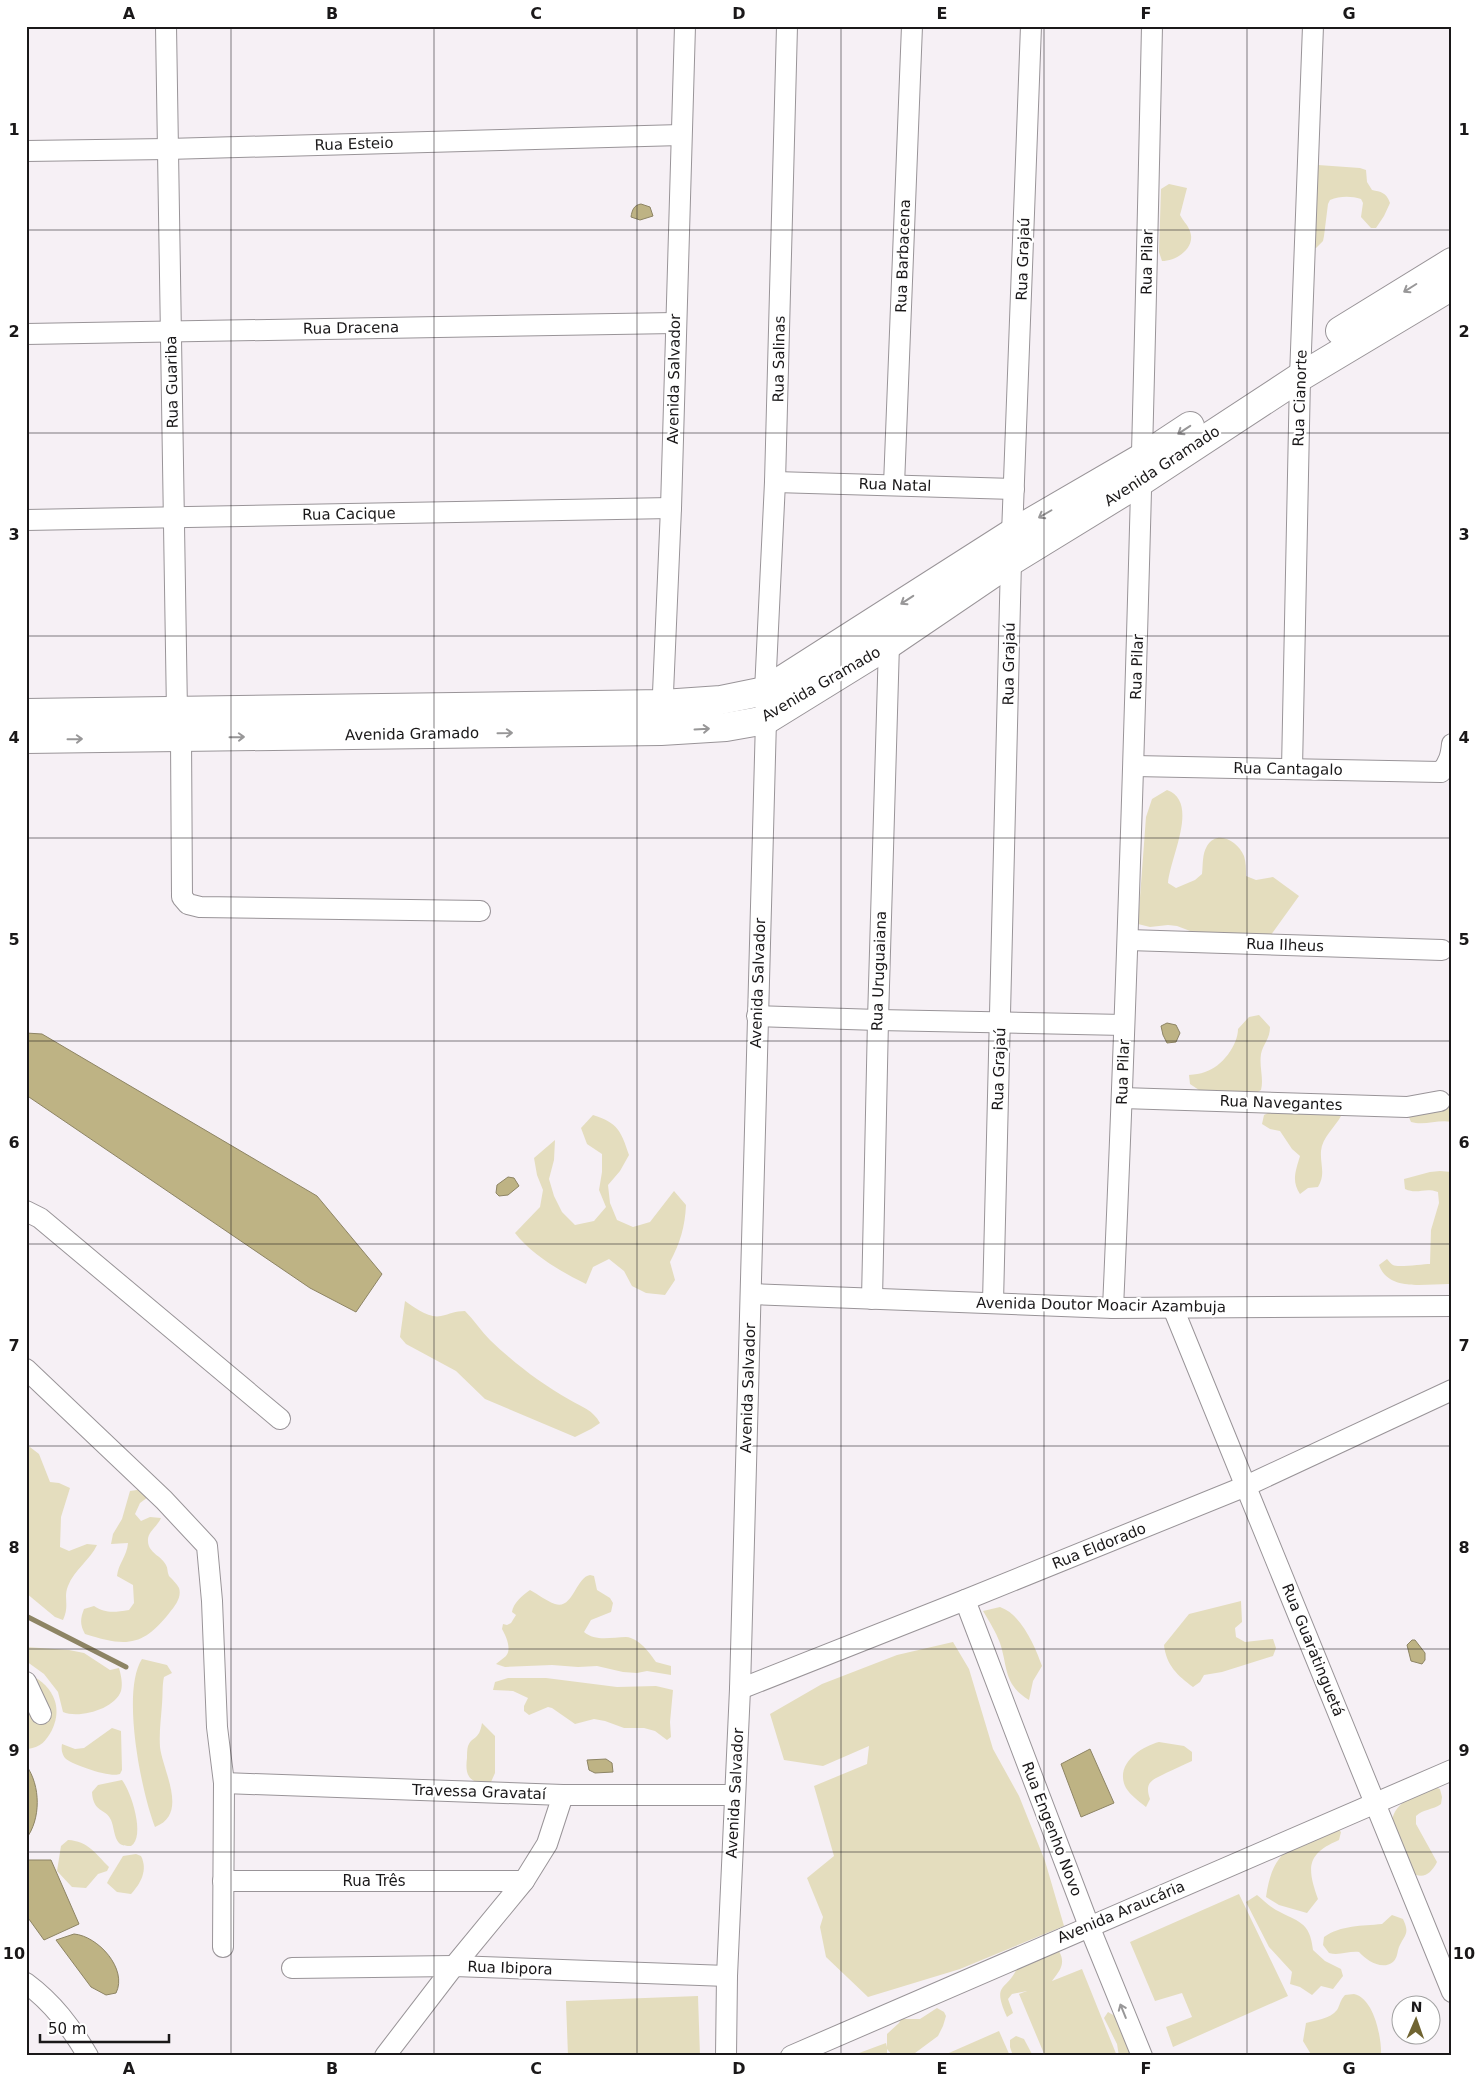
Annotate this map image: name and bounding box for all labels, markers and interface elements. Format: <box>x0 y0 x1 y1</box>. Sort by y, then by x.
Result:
text: A <box>123 4 136 23</box>
text: B <box>326 4 338 23</box>
text: C <box>530 4 542 23</box>
text: D <box>732 4 746 23</box>
text: E <box>937 4 947 23</box>
text: F <box>1141 4 1151 23</box>
text: G <box>1342 4 1356 23</box>
text: 1 <box>8 120 20 139</box>
text: 1 <box>1458 120 1470 139</box>
street label: Rua Esteio <box>314 134 394 154</box>
street label: Rua Barbacena <box>892 199 914 313</box>
street label: Rua Grajaú <box>1013 217 1033 301</box>
street label: Rua Pilar <box>1137 228 1157 295</box>
one-way arrow <box>1404 283 1418 293</box>
street label: Avenida Salvador <box>664 313 684 444</box>
street label: Rua Salinas <box>769 315 789 403</box>
street label: Rua Dracena <box>303 318 399 338</box>
text: 2 <box>8 322 20 341</box>
text: 2 <box>1458 322 1470 341</box>
street label: Rua Guariba <box>162 336 182 428</box>
street label: Rua Cianorte <box>1289 349 1311 447</box>
street label: Avenida Gramado <box>1101 422 1223 510</box>
one-way arrow <box>1177 425 1191 436</box>
street label: Rua Natal <box>858 475 932 495</box>
street label: Rua Cacique <box>302 504 396 524</box>
one-way arrow <box>1037 509 1052 519</box>
text: 3 <box>8 525 20 544</box>
text: 3 <box>1458 525 1470 544</box>
one-way arrow <box>900 595 914 606</box>
street label: Rua Grajaú <box>999 622 1019 706</box>
street label: Rua Pilar <box>1127 633 1147 700</box>
street label: Avenida Gramado <box>758 643 884 725</box>
street label: Avenida Gramado <box>345 724 479 744</box>
one-way arrow <box>694 724 710 733</box>
text: 4 <box>8 728 20 747</box>
one-way arrow <box>496 728 513 738</box>
text: 4 <box>1458 728 1470 747</box>
one-way arrow <box>229 732 245 742</box>
one-way arrow <box>66 734 83 744</box>
street label: Rua Cantagalo <box>1233 759 1343 779</box>
street label: Rua Uruguaiana <box>868 911 890 1031</box>
street label: Avenida Salvador <box>747 917 769 1049</box>
text: 5 <box>8 930 20 949</box>
text: 5 <box>1458 930 1470 949</box>
street label: Rua Ilheus <box>1246 935 1324 955</box>
street label: Rua Grajaú <box>989 1027 1009 1111</box>
street label: Rua Pilar <box>1113 1038 1133 1105</box>
street label: Rua Navegantes <box>1219 1092 1343 1114</box>
text: 6 <box>8 1133 20 1152</box>
text: 6 <box>1458 1133 1470 1152</box>
street label: Avenida Doutor Moacir Azambuja <box>976 1294 1226 1316</box>
street label: Avenida Salvador <box>737 1322 759 1454</box>
text: 7 <box>8 1336 20 1355</box>
text: 7 <box>1458 1336 1470 1355</box>
street label: Rua Eldorado <box>1049 1519 1149 1573</box>
text: 8 <box>8 1538 20 1557</box>
text: 8 <box>1458 1538 1470 1557</box>
street label: Rua Guaratinguetá <box>1278 1581 1348 1719</box>
street label: Avenida Salvador <box>723 1727 747 1859</box>
text: 9 <box>8 1741 20 1760</box>
text: 9 <box>1458 1741 1470 1760</box>
street label: Rua Engenho Novo <box>1018 1759 1086 1899</box>
street label: Travessa Gravataí <box>411 1781 547 1803</box>
street label: Rua Três <box>342 1872 406 1890</box>
street label: Avenida Araucária <box>1055 1877 1187 1947</box>
text: 10 <box>3 1944 25 1963</box>
text: 10 <box>1453 1944 1475 1963</box>
street label: Rua Ibipora <box>467 1958 553 1978</box>
north arrow <box>1390 1994 1440 2044</box>
text: N <box>1410 1999 1423 2015</box>
one-way arrow <box>1118 2003 1127 2018</box>
scale bar <box>40 2012 169 2044</box>
text: 50 m <box>48 2020 86 2038</box>
text: A <box>123 2059 136 2078</box>
text: B <box>326 2059 338 2078</box>
text: C <box>530 2059 542 2078</box>
text: D <box>732 2059 746 2078</box>
text: E <box>937 2059 947 2078</box>
text: F <box>1141 2059 1151 2078</box>
text: G <box>1342 2059 1356 2078</box>

